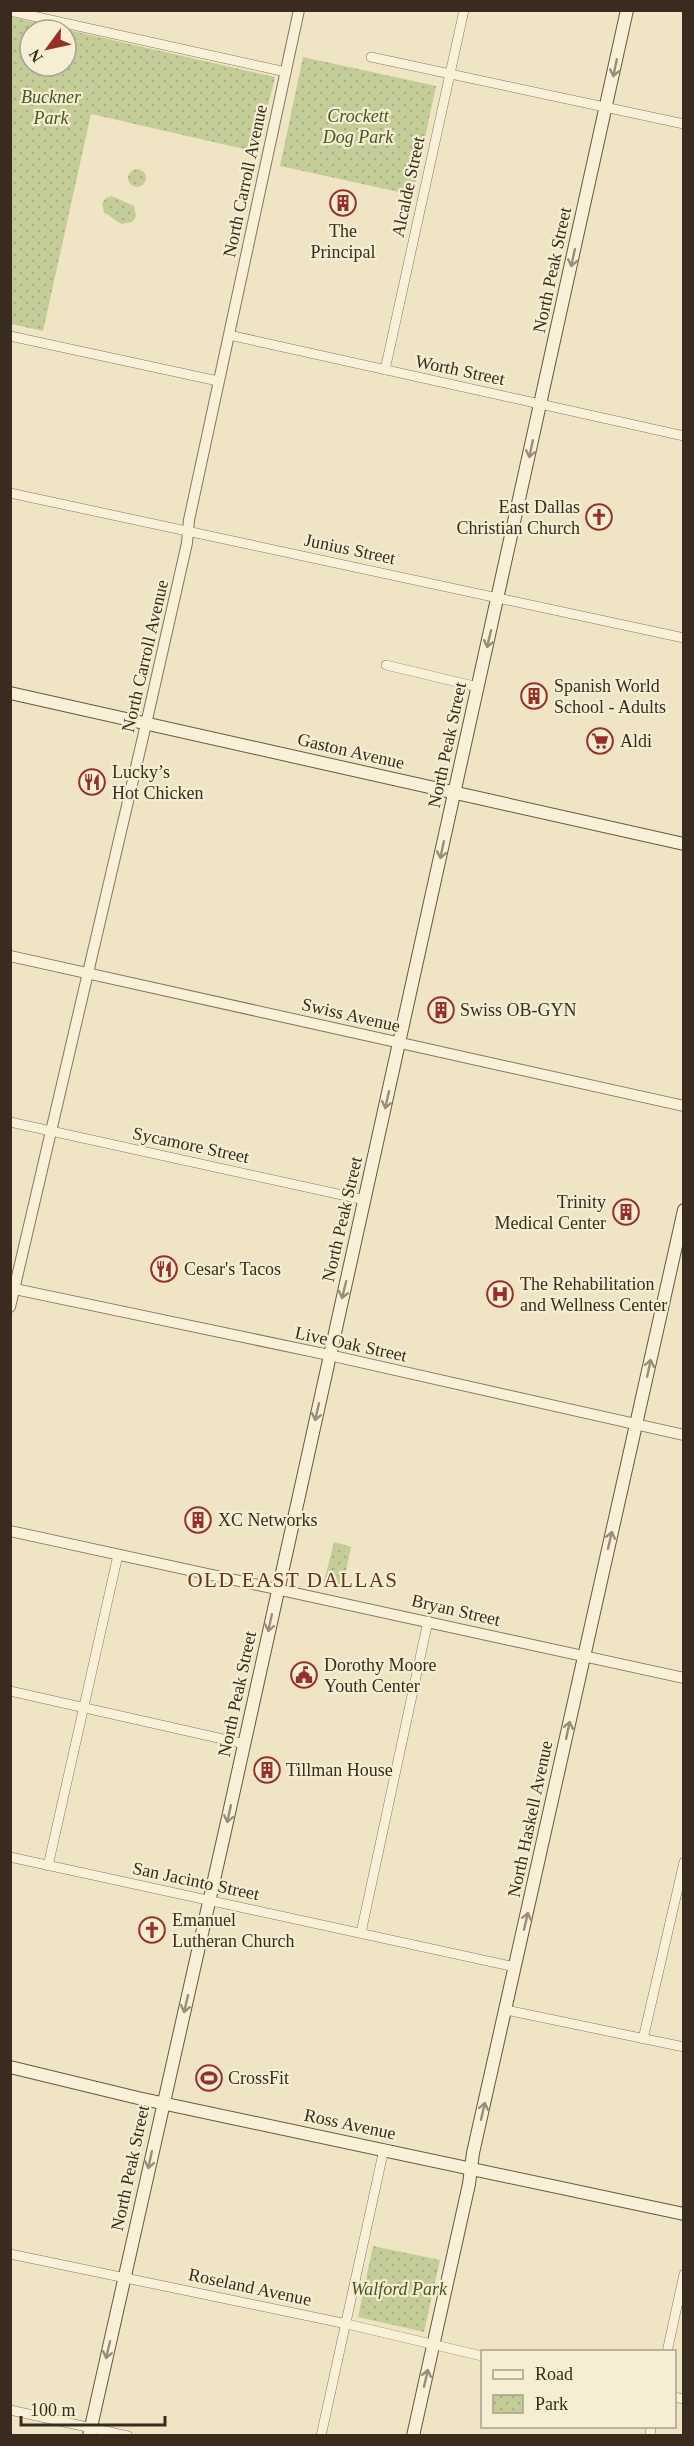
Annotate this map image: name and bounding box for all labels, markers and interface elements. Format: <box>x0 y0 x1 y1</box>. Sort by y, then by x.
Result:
north arrow <box>18 18 78 78</box>
text: N <box>25 46 46 65</box>
one-way arrow <box>608 58 620 77</box>
park label: Buckner Park <box>21 87 82 128</box>
street label: North Carroll Avenue <box>219 103 271 259</box>
park label: Crockett Dog Park <box>322 106 394 147</box>
street label: Alcalde Street <box>388 135 428 239</box>
building icon: The Principal <box>328 188 358 218</box>
street label: North Peak Street <box>529 205 575 335</box>
place label: The Principal <box>311 221 376 262</box>
one-way arrow <box>567 248 578 267</box>
street label: Worth Street <box>413 351 507 389</box>
one-way arrow <box>525 438 536 458</box>
place label: East Dallas Christian Church <box>457 497 580 538</box>
church icon: East Dallas Christian Church <box>584 502 614 532</box>
street label: Junius Street <box>303 530 397 568</box>
street label: North Carroll Avenue <box>118 578 172 734</box>
one-way arrow <box>483 629 494 648</box>
place label: Spanish World School - Adults <box>554 676 666 717</box>
street label: North Peak Street <box>424 680 470 810</box>
building icon: Spanish World School - Adults <box>519 681 549 711</box>
supermarket icon: Aldi <box>585 726 615 756</box>
street label: Gaston Avenue <box>296 729 406 773</box>
place label: Aldi <box>620 731 652 751</box>
place label: Lucky’s Hot Chicken <box>112 762 204 803</box>
restaurant icon: Lucky’s Hot Chicken <box>77 767 107 797</box>
one-way arrow <box>436 840 448 859</box>
street label: Swiss Avenue <box>300 994 402 1036</box>
building icon: Swiss OB-GYN <box>426 995 456 1025</box>
place label: Swiss OB-GYN <box>460 1000 577 1020</box>
one-way arrow <box>381 1090 393 1109</box>
street label: Sycamore Street <box>131 1123 251 1167</box>
street label: North Peak Street <box>318 1154 366 1284</box>
place label: Trinity Medical Center <box>495 1192 606 1233</box>
building icon: Trinity Medical Center <box>611 1197 641 1227</box>
restaurant icon: Cesar's Tacos <box>149 1254 179 1284</box>
place label: Cesar's Tacos <box>184 1259 281 1279</box>
place label: The Rehabilitation and Wellness Center <box>520 1274 667 1315</box>
one-way arrow <box>338 1279 349 1299</box>
hospital icon: The Rehabilitation and Wellness Center <box>485 1279 515 1309</box>
street label: Live Oak Street <box>293 1322 409 1366</box>
one-way arrow <box>644 1358 656 1377</box>
one-way arrow <box>310 1403 322 1422</box>
building icon: XC Networks <box>183 1505 213 1535</box>
place label: XC Networks <box>218 1510 318 1530</box>
one-way arrow <box>605 1531 617 1550</box>
district label: OLD EAST DALLAS <box>187 1568 399 1592</box>
street label: Bryan Street <box>410 1590 502 1630</box>
one-way arrow <box>264 1614 276 1633</box>
street label: North Peak Street <box>214 1629 260 1759</box>
place label: Dorothy Moore Youth Center <box>324 1655 436 1696</box>
public building icon: Dorothy Moore Youth Center <box>289 1660 319 1690</box>
one-way arrow <box>563 1721 574 1741</box>
street label: North Haskell Avenue <box>504 1739 556 1899</box>
building icon: Tillman House <box>252 1755 282 1785</box>
place label: Tillman House <box>286 1760 393 1780</box>
one-way arrow <box>223 1804 234 1823</box>
street label: San Jacinto Street <box>131 1858 261 1904</box>
place label: Emanuel Lutheran Church <box>172 1910 294 1951</box>
one-way arrow <box>520 1911 532 1930</box>
church icon: Emanuel Lutheran Church <box>137 1915 167 1945</box>
one-way arrow <box>179 1994 191 2013</box>
sports icon: CrossFit <box>194 2063 224 2093</box>
place label: CrossFit <box>228 2068 289 2088</box>
one-way arrow <box>478 2102 490 2121</box>
street label: North Peak Street <box>107 2103 153 2233</box>
street label: Ross Avenue <box>302 2105 398 2143</box>
one-way arrow <box>144 2150 156 2169</box>
street label: Roseland Avenue <box>187 2264 313 2310</box>
park label: Walford Park <box>351 2279 448 2299</box>
one-way arrow <box>102 2340 113 2360</box>
legend <box>481 2350 676 2428</box>
text: Road <box>535 2364 573 2384</box>
one-way arrow <box>420 2369 432 2388</box>
scale bar <box>21 2389 165 2427</box>
text: Park <box>535 2394 568 2414</box>
text: 100 m <box>30 2400 76 2420</box>

